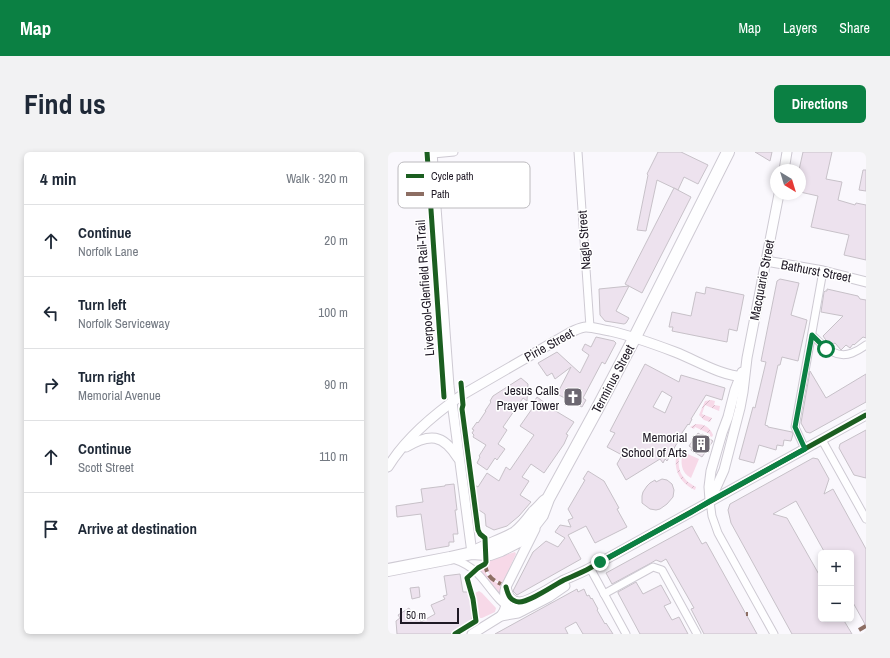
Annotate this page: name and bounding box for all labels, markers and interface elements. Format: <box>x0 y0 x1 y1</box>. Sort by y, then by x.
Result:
text: Map <box>20 15 51 41</box>
text: Map <box>739 19 761 37</box>
text: Layers <box>783 19 817 37</box>
text: Share <box>839 19 870 37</box>
text: Find us <box>24 85 106 123</box>
button: Directions <box>774 85 866 123</box>
legend <box>398 162 530 208</box>
north arrow <box>770 164 806 200</box>
text: 4 min <box>40 167 76 190</box>
text: Cycle path <box>431 169 474 183</box>
text: Walk · 320 m <box>286 170 348 187</box>
text: Path <box>431 187 450 201</box>
street label: Nagle Street <box>573 210 595 270</box>
street label: Liverpool-Glenfield Rail-Trail <box>412 219 438 357</box>
text: Continue <box>78 222 131 243</box>
icon: ahead <box>40 230 62 252</box>
text: 20 m <box>324 232 348 249</box>
street label: Macquarie Street <box>746 238 778 322</box>
text: Norfolk Lane <box>78 243 138 260</box>
street label: Bathurst Street <box>779 256 853 286</box>
text: Turn left <box>78 294 126 315</box>
icon: left <box>40 302 62 324</box>
text: 100 m <box>318 304 348 321</box>
text: Norfolk Serviceway <box>78 315 170 332</box>
street label: Pirie Street <box>521 324 577 366</box>
route start <box>817 340 835 358</box>
street label: Terminus Street <box>588 342 638 416</box>
text: Turn right <box>78 366 135 387</box>
icon: right <box>40 374 62 396</box>
text: 90 m <box>324 376 348 393</box>
place label: Jesus Calls Prayer Tower <box>496 382 559 414</box>
church icon: Jesus Calls Prayer Tower <box>562 386 584 408</box>
text: Memorial Avenue <box>78 387 161 404</box>
place label: Memorial School of Arts <box>621 429 687 461</box>
building icon: Memorial School of Arts <box>690 433 712 455</box>
text: Continue <box>78 438 131 459</box>
icon: ahead <box>40 446 62 468</box>
text: 110 m <box>319 448 348 465</box>
text: Scott Street <box>78 459 134 476</box>
icon: arrive <box>40 518 62 540</box>
text: Arrive at destination <box>78 518 197 539</box>
map controls <box>818 550 854 622</box>
button: + <box>818 550 854 586</box>
route end <box>591 553 609 571</box>
button: − <box>818 586 854 622</box>
scale bar <box>400 606 459 625</box>
text: 50 m <box>406 608 426 622</box>

